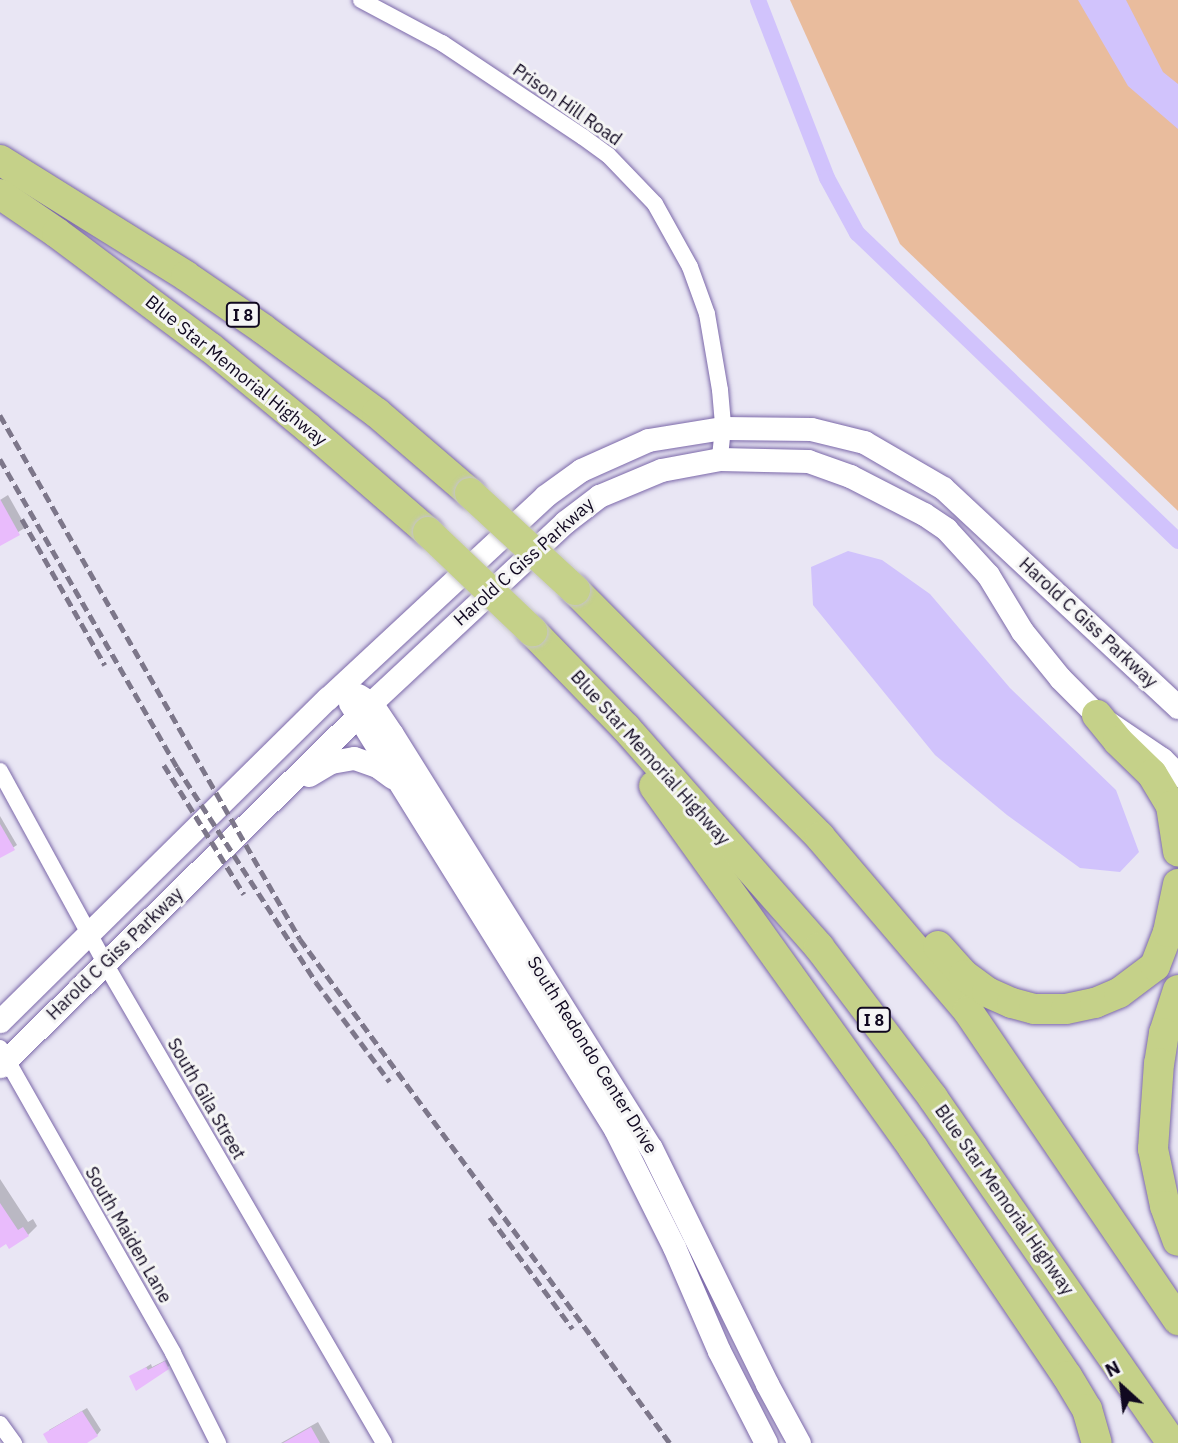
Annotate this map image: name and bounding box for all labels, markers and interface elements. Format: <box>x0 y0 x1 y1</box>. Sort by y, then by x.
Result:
street label: Prison Hill Road <box>508 60 626 150</box>
street label: Blue Star Memorial Highway <box>141 291 331 451</box>
road number: I 8 <box>226 302 260 328</box>
street label: Harold C Giss Parkway <box>449 493 599 631</box>
street label: Harold C Giss Parkway <box>1014 553 1162 693</box>
street label: Blue Star Memorial Highway <box>566 666 734 850</box>
street label: Harold C Giss Parkway <box>42 883 188 1025</box>
street label: South Redondo Center Drive <box>522 952 662 1158</box>
road number: I 8 <box>856 1008 892 1032</box>
street label: South Gila Street <box>162 1034 250 1164</box>
street label: Blue Star Memorial Highway <box>930 1101 1078 1299</box>
street label: South Maiden Lane <box>80 1163 176 1307</box>
north arrow <box>1087 1352 1157 1422</box>
text: N <box>1101 1354 1124 1382</box>

